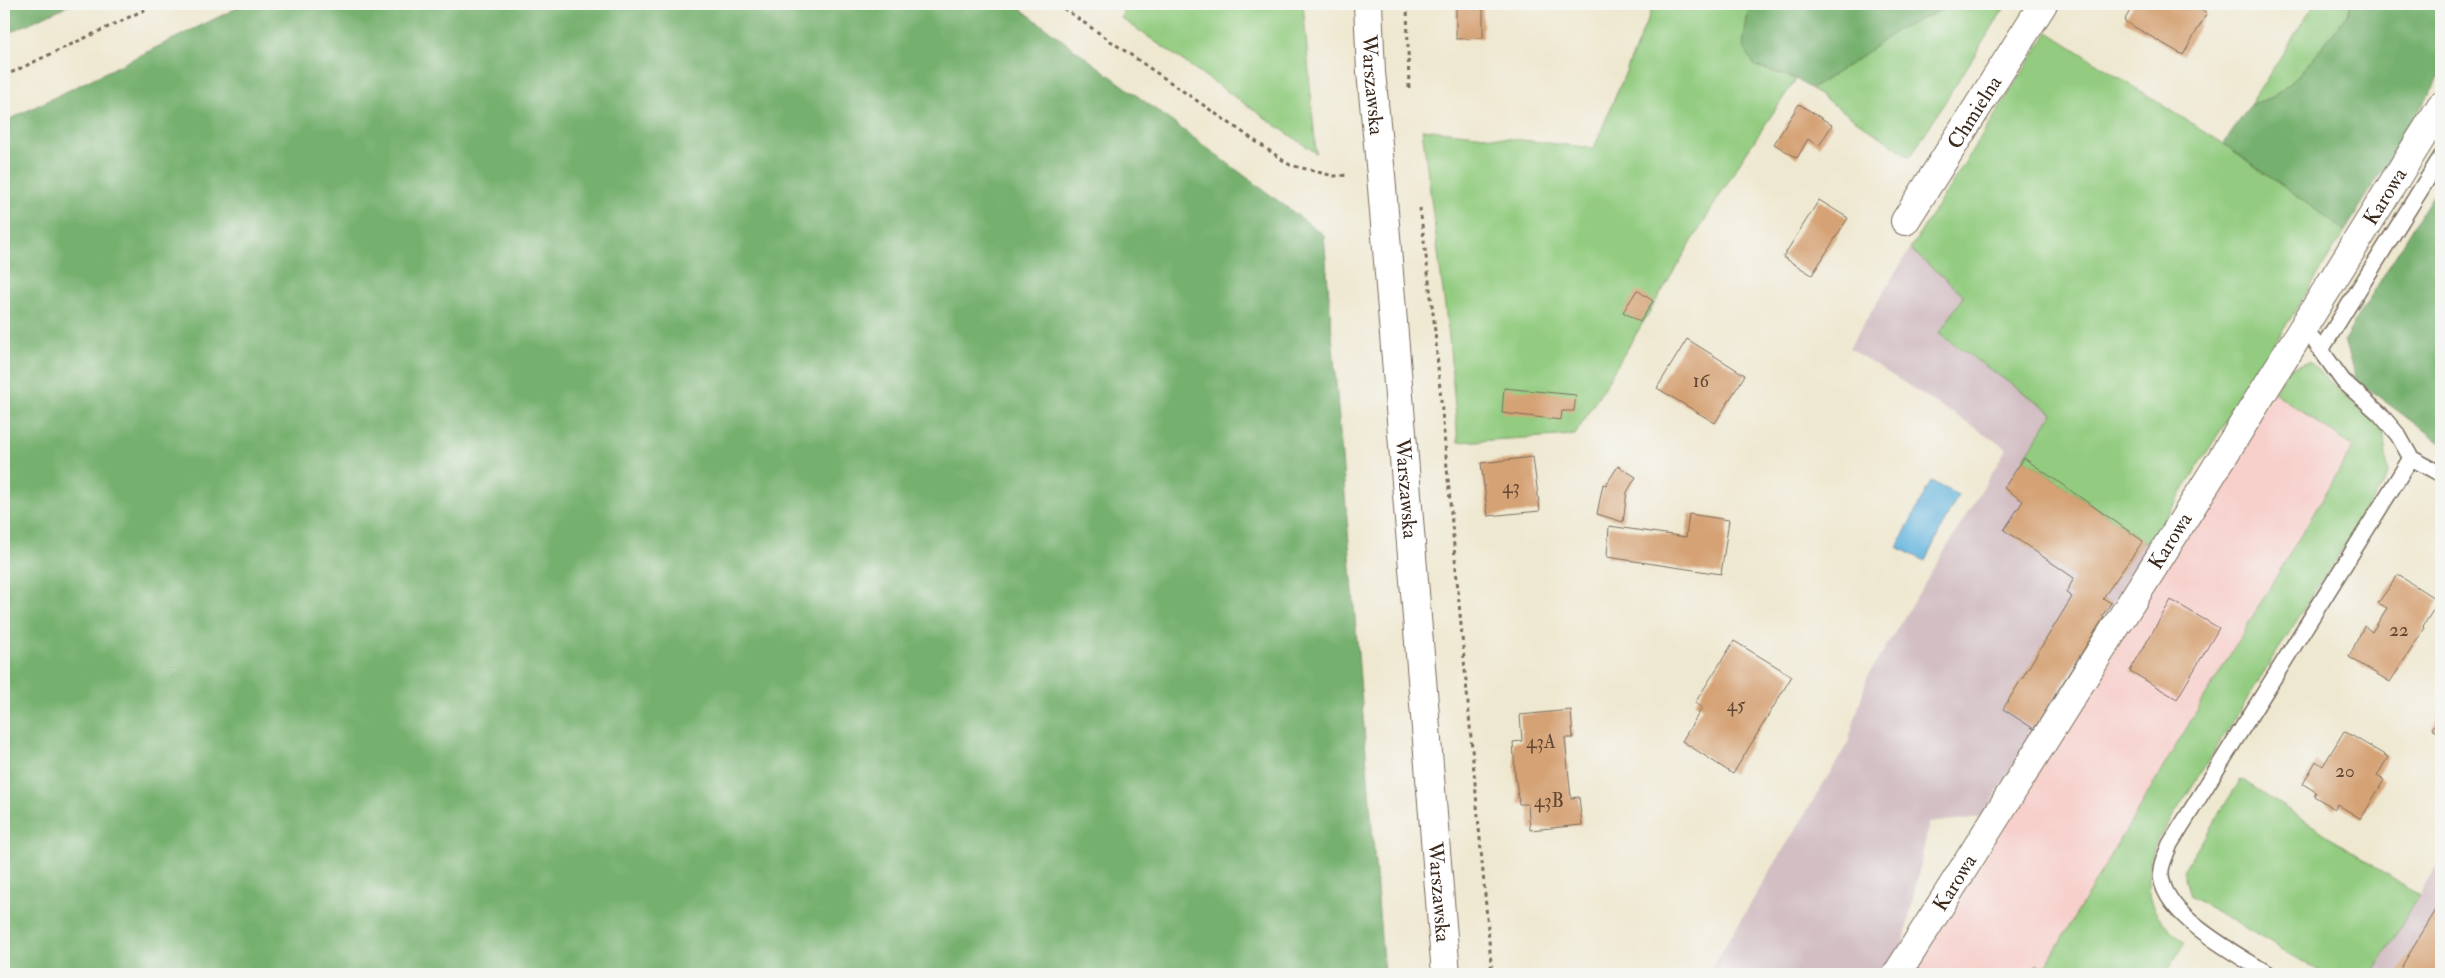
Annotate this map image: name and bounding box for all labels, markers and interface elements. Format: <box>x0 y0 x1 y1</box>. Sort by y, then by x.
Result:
street label: Warszawska <box>1356 33 1391 137</box>
street label: Chmielna <box>1941 70 2008 154</box>
street label: Karowa <box>2357 162 2413 230</box>
house number: 16 <box>1693 369 1711 393</box>
street label: Warszawska <box>1389 436 1424 540</box>
house number: 43 <box>1502 475 1520 499</box>
street label: Karowa <box>2142 507 2198 575</box>
house number: 22 <box>2389 618 2409 642</box>
house number: 45 <box>1727 693 1746 717</box>
house number: 43A <box>1526 730 1556 754</box>
house number: 20 <box>2335 759 2355 783</box>
house number: 43B <box>1534 789 1564 813</box>
street label: Warszawska <box>1422 840 1457 944</box>
street label: Karowa <box>1926 849 1983 916</box>

